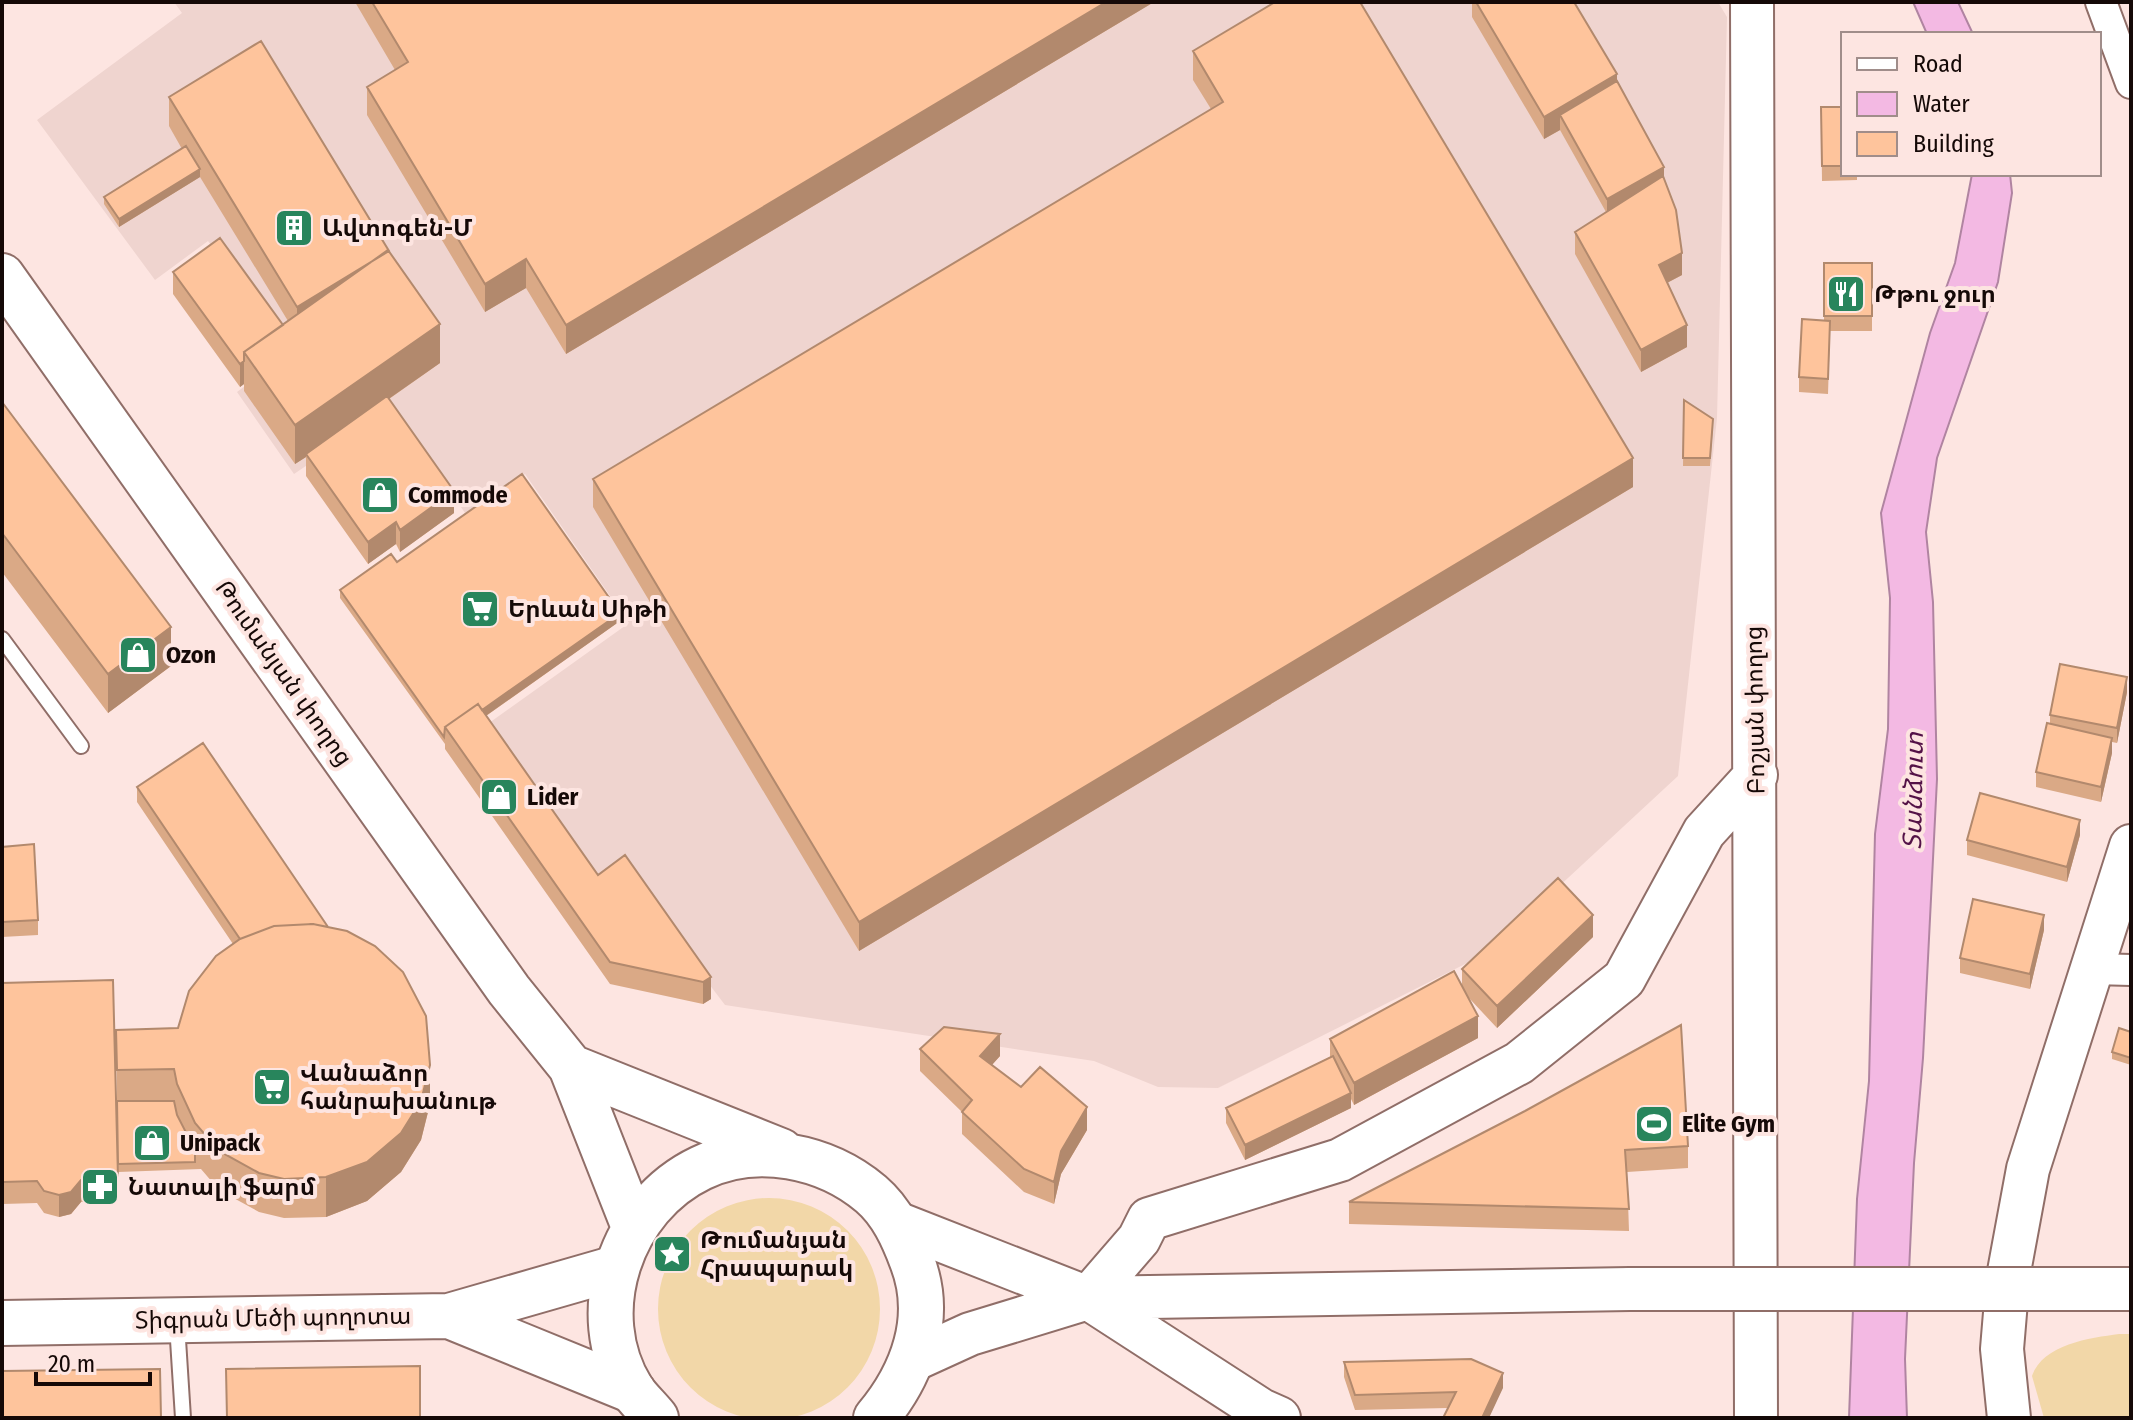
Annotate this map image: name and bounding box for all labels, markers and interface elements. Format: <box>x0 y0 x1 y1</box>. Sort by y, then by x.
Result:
legend <box>1841 32 2101 176</box>
text: Road <box>1913 50 1963 78</box>
text: Water <box>1913 90 1970 118</box>
text: Building <box>1913 130 1995 158</box>
building icon: Ավտոգեն-Մ <box>273 207 315 249</box>
place label: Ավտոգեն-Մ <box>322 214 473 242</box>
restaurant icon: Թթու ջուր <box>1825 273 1867 315</box>
place label: Թթու ջուր <box>1874 280 1996 308</box>
shop icon: Commode <box>359 474 401 516</box>
place label: Commode <box>408 481 508 509</box>
street label: Թումանյան փողոց <box>210 575 358 771</box>
supermarket icon: Երևան Սիթի <box>459 588 501 630</box>
place label: Երևան Սիթի <box>508 595 667 623</box>
street label: Բոշյան փողոց <box>1740 625 1770 795</box>
shop icon: Ozon <box>117 634 159 676</box>
place label: Ozon <box>166 641 216 669</box>
water label: Տանձուտ <box>1897 731 1930 850</box>
shop icon: Lider <box>478 776 520 818</box>
place label: Lider <box>527 783 579 811</box>
place label: Վանաձոր հանրախանութ <box>300 1059 497 1115</box>
supermarket icon: Վանաձոր հանրախանութ <box>251 1066 293 1108</box>
sports icon: Elite Gym <box>1633 1103 1675 1145</box>
place label: Elite Gym <box>1682 1110 1775 1138</box>
shop icon: Unipack <box>131 1122 173 1164</box>
place label: Unipack <box>180 1129 261 1157</box>
pharmacy icon: Նատալի ֆարմ <box>79 1166 121 1208</box>
place label: Նատալի ֆարմ <box>128 1173 316 1201</box>
place label: Թումանյան Հրապարակ <box>700 1226 853 1282</box>
place icon: Թումանյան Հրապարակ <box>651 1233 693 1275</box>
street label: Տիգրան Մեծի պողոտա <box>135 1302 411 1334</box>
scale bar <box>36 1336 150 1386</box>
text: 20 m <box>48 1350 95 1378</box>

